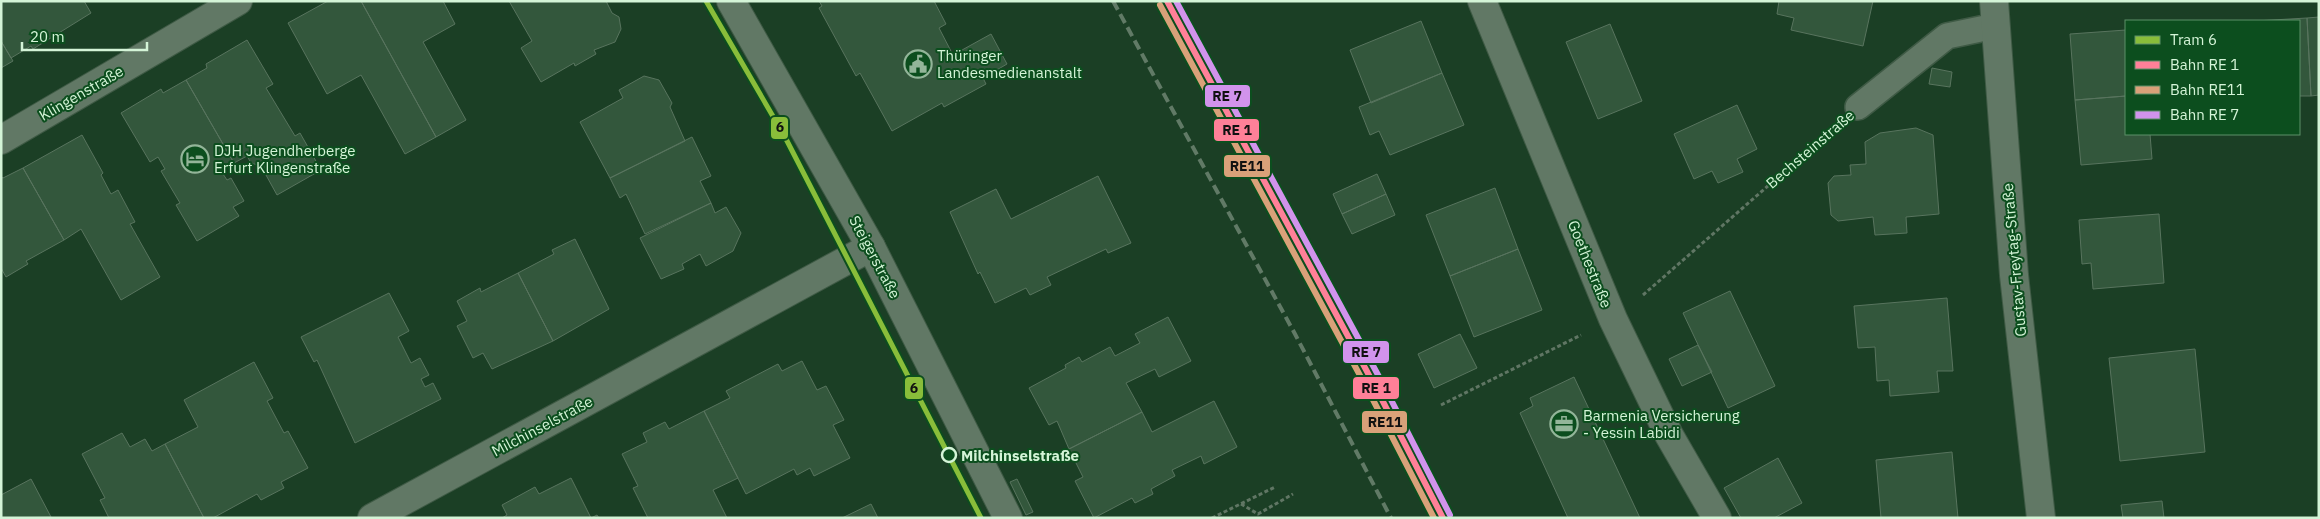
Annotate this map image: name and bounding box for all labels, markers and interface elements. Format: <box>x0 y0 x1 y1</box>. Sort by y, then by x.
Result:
scale bar <box>22 20 148 52</box>
legend <box>2125 20 2300 135</box>
text: 20 m <box>30 27 65 46</box>
text: Tram 6 <box>2170 30 2217 49</box>
place label: Thüringer Landesmedienanstalt <box>937 46 1082 82</box>
public building icon: Thüringer Landesmedienanstalt <box>903 49 933 79</box>
text: Bahn RE 1 <box>2170 55 2239 74</box>
street label: Klingenstraße <box>35 61 127 125</box>
text: Bahn RE11 <box>2170 80 2245 99</box>
line badge: RE 7 <box>1204 84 1251 108</box>
text: RE 7 <box>1212 87 1242 105</box>
street label: Bechsteinstraße <box>1762 105 1858 193</box>
text: Bahn RE 7 <box>2170 105 2239 124</box>
line badge: 6 <box>770 116 789 140</box>
text: 6 <box>776 118 784 136</box>
line badge: RE 1 <box>1213 118 1260 142</box>
text: RE 1 <box>1222 121 1252 139</box>
place label: DJH Jugendherberge Erfurt Klingenstraße <box>214 141 356 177</box>
hotel icon: DJH Jugendherberge Erfurt Klingenstraße <box>180 144 210 174</box>
line badge: RE11 <box>1223 154 1271 178</box>
text: RE11 <box>1230 157 1265 175</box>
street label: Gustav-Freytag-Straße <box>1998 183 2030 337</box>
street label: Steigerstraße <box>845 212 905 302</box>
street label: Goethestraße <box>1564 217 1616 311</box>
line badge: RE 7 <box>1342 340 1390 364</box>
text: RE 7 <box>1351 343 1381 361</box>
line badge: 6 <box>904 376 924 400</box>
line badge: RE 1 <box>1352 376 1400 400</box>
text: 6 <box>910 379 918 397</box>
text: RE 1 <box>1361 379 1391 397</box>
street label: Milchinselstraße <box>488 391 596 461</box>
place label: Barmenia Versicherung - Yessin Labidi <box>1583 406 1740 442</box>
office icon: Barmenia Versicherung - Yessin Labidi <box>1549 409 1579 439</box>
line badge: RE11 <box>1361 410 1408 434</box>
text: RE11 <box>1368 413 1403 431</box>
place label: Milchinselstraße <box>961 446 1079 465</box>
marker: Milchinselstraße <box>941 447 957 463</box>

